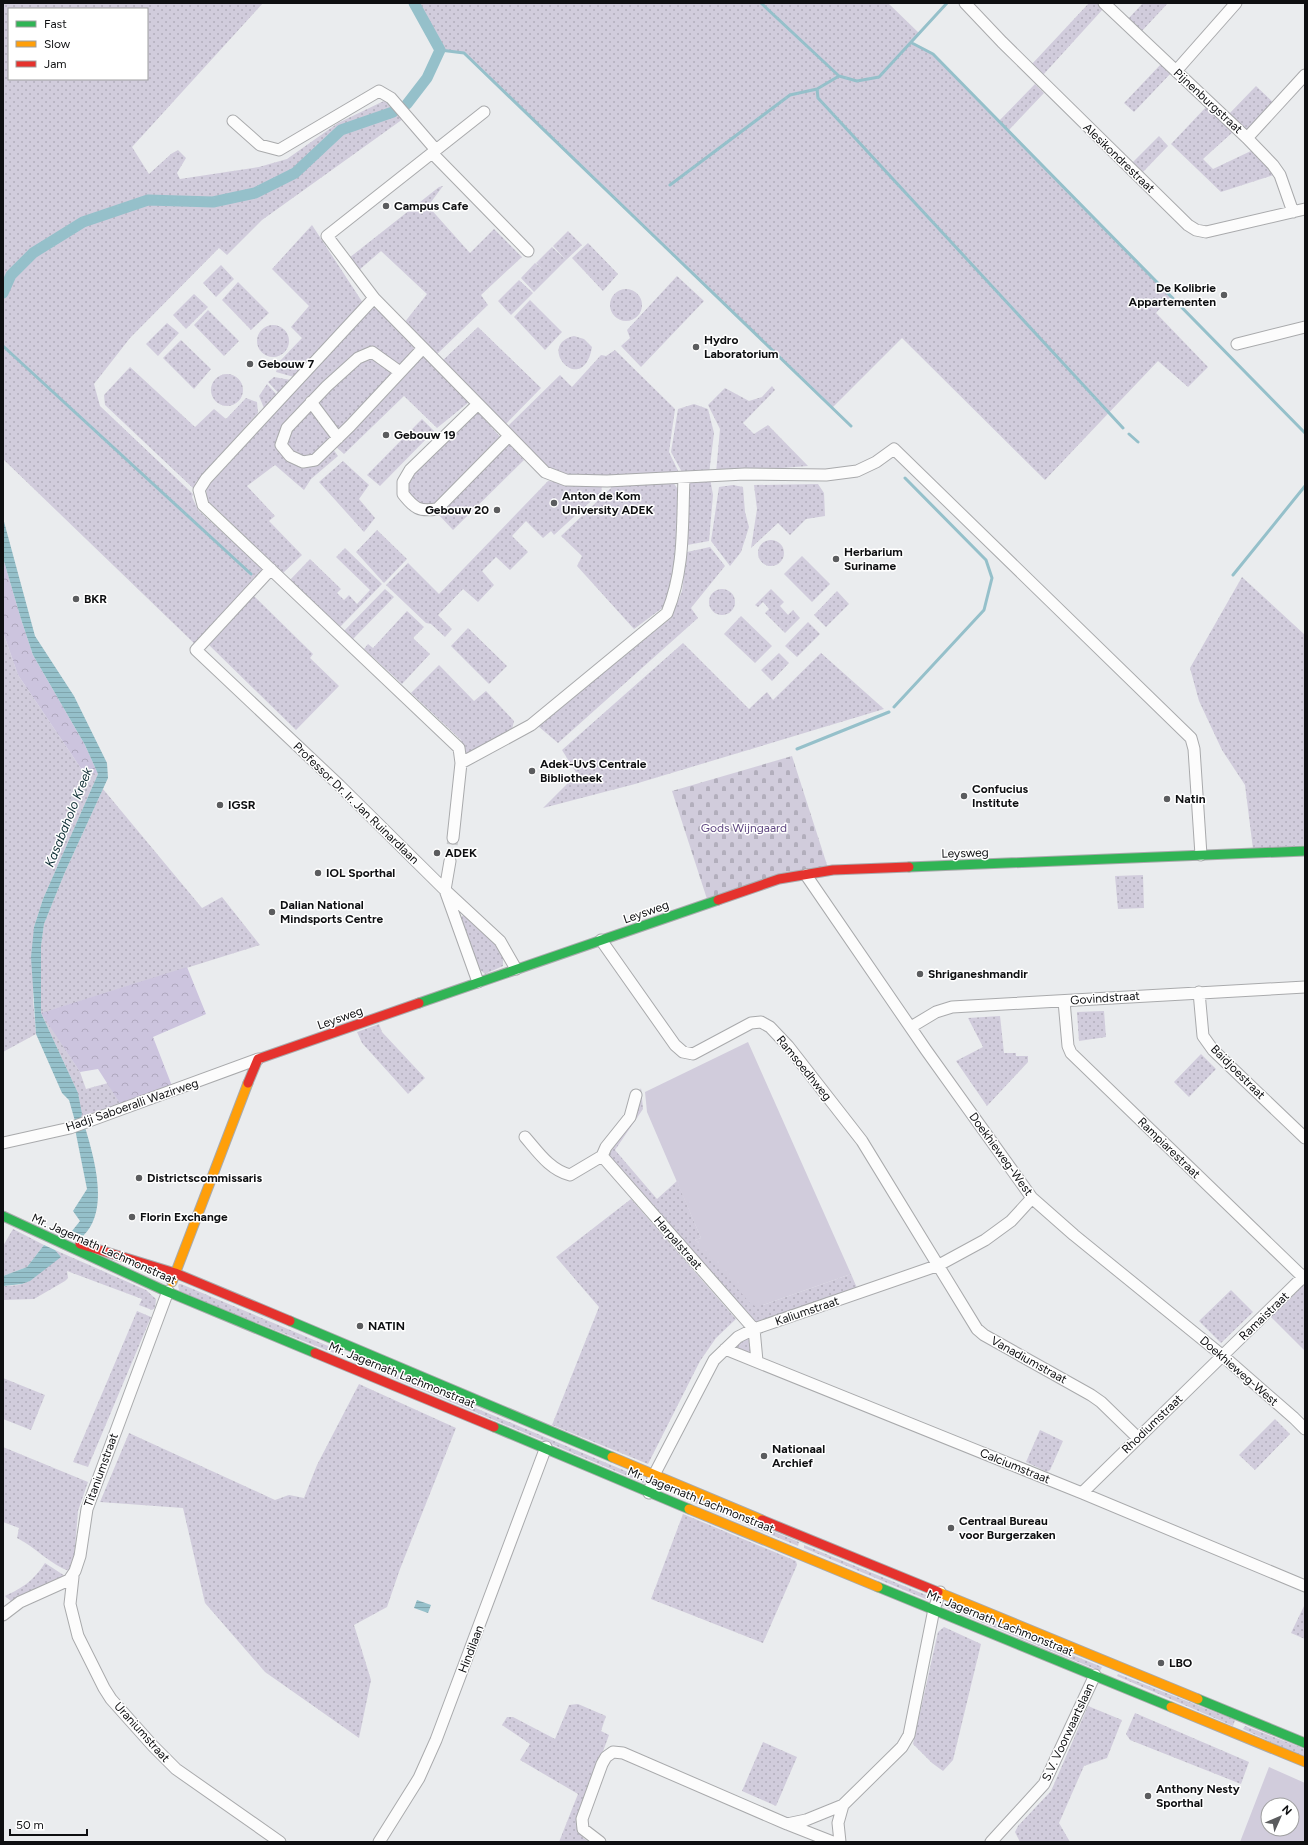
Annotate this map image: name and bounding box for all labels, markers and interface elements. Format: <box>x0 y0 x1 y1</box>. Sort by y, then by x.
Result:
legend <box>8 8 148 80</box>
text: Fast <box>44 17 67 31</box>
text: Slow <box>44 37 71 51</box>
text: Jam <box>44 57 67 71</box>
street label: Pijnenburgstraat <box>1171 66 1246 137</box>
street label: Alesikondrestraat <box>1080 120 1158 196</box>
place label: Campus Cafe <box>394 199 469 213</box>
marker: Campus Cafe <box>381 201 391 211</box>
place label: De Kolibrie Appartementen <box>1129 281 1216 309</box>
marker: De Kolibrie Appartementen <box>1219 290 1229 300</box>
place label: Hydro Laboratorium <box>704 333 779 361</box>
marker: Hydro Laboratorium <box>691 342 701 352</box>
place label: Gebouw 7 <box>258 357 314 371</box>
marker: Gebouw 7 <box>245 359 255 369</box>
place label: Gebouw 19 <box>394 428 455 442</box>
marker: Gebouw 19 <box>381 430 391 440</box>
place label: Anton de Kom University ADEK <box>562 489 653 517</box>
marker: Anton de Kom University ADEK <box>549 498 559 508</box>
place label: Gebouw 20 <box>425 503 489 517</box>
marker: Gebouw 20 <box>492 505 502 515</box>
place label: Herbarium Suriname <box>844 545 903 573</box>
marker: Herbarium Suriname <box>831 554 841 564</box>
place label: BKR <box>84 592 107 606</box>
marker: BKR <box>71 594 81 604</box>
street label: Professor Dr. Ir. Jan Ruinardlaan <box>290 739 422 867</box>
place label: Adek-UvS Centrale Bibliotheek <box>540 757 647 785</box>
water label: Kasabaholo Kreek <box>42 765 95 869</box>
marker: Adek-UvS Centrale Bibliotheek <box>527 766 537 776</box>
place label: Confucius Institute <box>972 782 1029 810</box>
marker: Confucius Institute <box>959 791 969 801</box>
place label: Natin <box>1175 792 1206 806</box>
marker: Natin <box>1162 794 1172 804</box>
place label: IGSR <box>228 798 256 812</box>
marker: IGSR <box>215 800 225 810</box>
park label: Gods Wijngaard <box>701 821 787 835</box>
street label: Leysweg <box>941 845 989 861</box>
place label: ADEK <box>445 846 477 860</box>
marker: ADEK <box>432 848 442 858</box>
place label: IOL Sporthal <box>326 866 395 880</box>
marker: IOL Sporthal <box>313 868 323 878</box>
place label: Dalian National Mindsports Centre <box>280 898 384 926</box>
street label: Leysweg <box>621 898 671 926</box>
marker: Dalian National Mindsports Centre <box>267 907 277 917</box>
place label: Shriganeshmandir <box>928 967 1028 981</box>
marker: Shriganeshmandir <box>915 969 925 979</box>
street label: Govindstraat <box>1070 989 1141 1007</box>
street label: Leysweg <box>315 1004 365 1032</box>
street label: Ramsoedhweg <box>774 1033 834 1103</box>
street label: Baidjoestraat <box>1208 1042 1268 1102</box>
street label: Hadji Saboeralli Wazirweg <box>64 1076 200 1134</box>
street label: Doekhieweg-West <box>966 1110 1036 1199</box>
street label: Rampiarestraat <box>1135 1115 1203 1182</box>
place label: Districtscommissaris <box>147 1171 262 1185</box>
marker: Districtscommissaris <box>134 1173 144 1183</box>
place label: Florin Exchange <box>140 1210 228 1224</box>
street label: Mr. Jagernath Lachmonstraat <box>29 1211 179 1288</box>
marker: Florin Exchange <box>127 1212 137 1222</box>
street label: Harpalstraat <box>651 1213 705 1273</box>
street label: Ramaistraat <box>1236 1289 1292 1343</box>
street label: Kaliumstraat <box>773 1293 841 1328</box>
place label: NATIN <box>368 1319 405 1333</box>
marker: NATIN <box>355 1321 365 1331</box>
street label: Vanadiumstraat <box>989 1333 1070 1387</box>
street label: Doekhieweg-West <box>1197 1333 1281 1409</box>
street label: Mr. Jagernath Lachmonstraat <box>327 1339 478 1411</box>
street label: Rhodiumstraat <box>1119 1391 1186 1456</box>
street label: Titaniumstraat <box>81 1431 121 1509</box>
place label: Nationaal Archief <box>772 1442 825 1470</box>
street label: Calciumstraat <box>978 1446 1053 1487</box>
marker: Nationaal Archief <box>759 1451 769 1461</box>
street label: Mr. Jagernath Lachmonstraat <box>626 1464 777 1536</box>
place label: Centraal Bureau voor Burgerzaken <box>959 1514 1056 1542</box>
marker: Centraal Bureau voor Burgerzaken <box>946 1523 956 1533</box>
street label: Mr. Jagernath Lachmonstraat <box>925 1587 1076 1659</box>
street label: Hindilaan <box>456 1623 487 1675</box>
place label: LBO <box>1169 1656 1193 1670</box>
marker: LBO <box>1156 1658 1166 1668</box>
street label: S.V. Voorwaartslaan <box>1039 1680 1097 1783</box>
street label: Uraniumstraat <box>111 1699 173 1765</box>
place label: Anthony Nesty Sporthal <box>1156 1782 1240 1810</box>
marker: Anthony Nesty Sporthal <box>1143 1791 1153 1801</box>
north arrow <box>1260 1797 1300 1837</box>
text: N <box>1279 1803 1294 1818</box>
scale bar <box>10 1811 87 1837</box>
text: 50 m <box>16 1818 44 1832</box>

